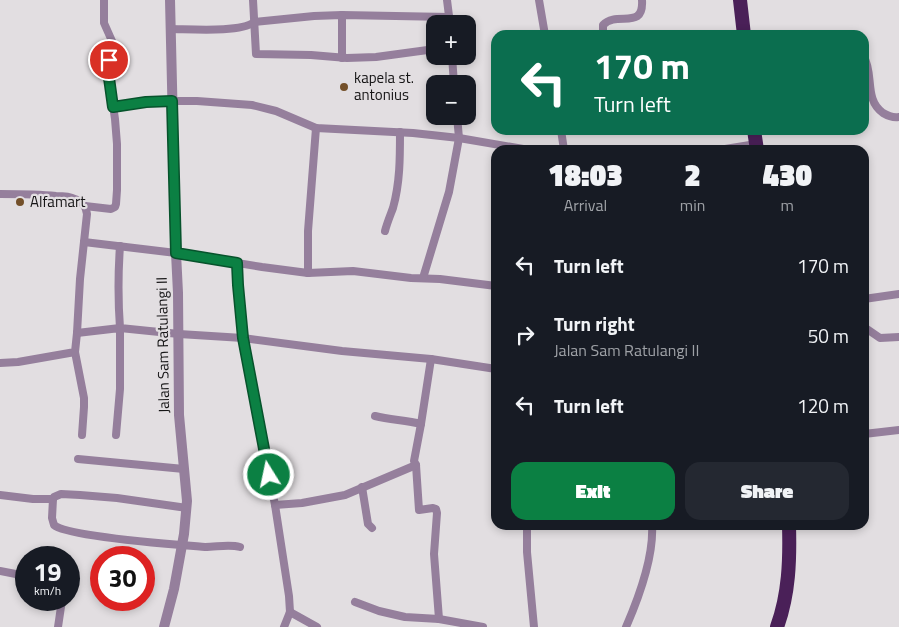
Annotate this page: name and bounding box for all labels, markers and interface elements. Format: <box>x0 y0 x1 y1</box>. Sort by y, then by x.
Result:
map controls <box>426 15 476 125</box>
button: + <box>426 15 476 65</box>
pin <box>88 39 130 81</box>
text: 170 m <box>594 39 690 93</box>
icon: arrive <box>95 46 123 74</box>
icon: left <box>511 50 576 115</box>
place label: kapela st. antonius <box>354 66 414 106</box>
button: − <box>426 75 476 125</box>
marker: kapela st. antonius <box>338 81 350 93</box>
text: Turn left <box>594 87 671 121</box>
text: 18:03 <box>548 152 623 198</box>
text: 2 <box>684 152 701 198</box>
text: 430 <box>762 152 812 198</box>
place label: Alfamart <box>30 190 86 213</box>
text: Arrival <box>564 193 607 217</box>
text: min <box>680 193 705 217</box>
text: m <box>780 193 794 217</box>
marker: Alfamart <box>14 196 26 208</box>
icon: left <box>511 251 539 279</box>
text: Turn left <box>554 251 624 280</box>
text: 170 m <box>797 251 849 280</box>
street label: Jalan Sam Ratulangi II <box>150 277 175 413</box>
text: Turn right <box>554 309 635 338</box>
icon: right <box>511 321 539 349</box>
text: 50 m <box>808 321 849 350</box>
text: Jalan Sam Ratulangi II <box>554 338 699 362</box>
icon: left <box>511 391 539 419</box>
text: Turn left <box>554 391 624 420</box>
text: 120 m <box>797 391 849 420</box>
position arrow <box>242 448 294 500</box>
button: Exit <box>511 462 675 520</box>
button: Share <box>685 462 849 520</box>
speed limit sign: 30 <box>90 546 155 611</box>
text: 19 <box>33 553 62 591</box>
text: km/h <box>34 581 61 600</box>

